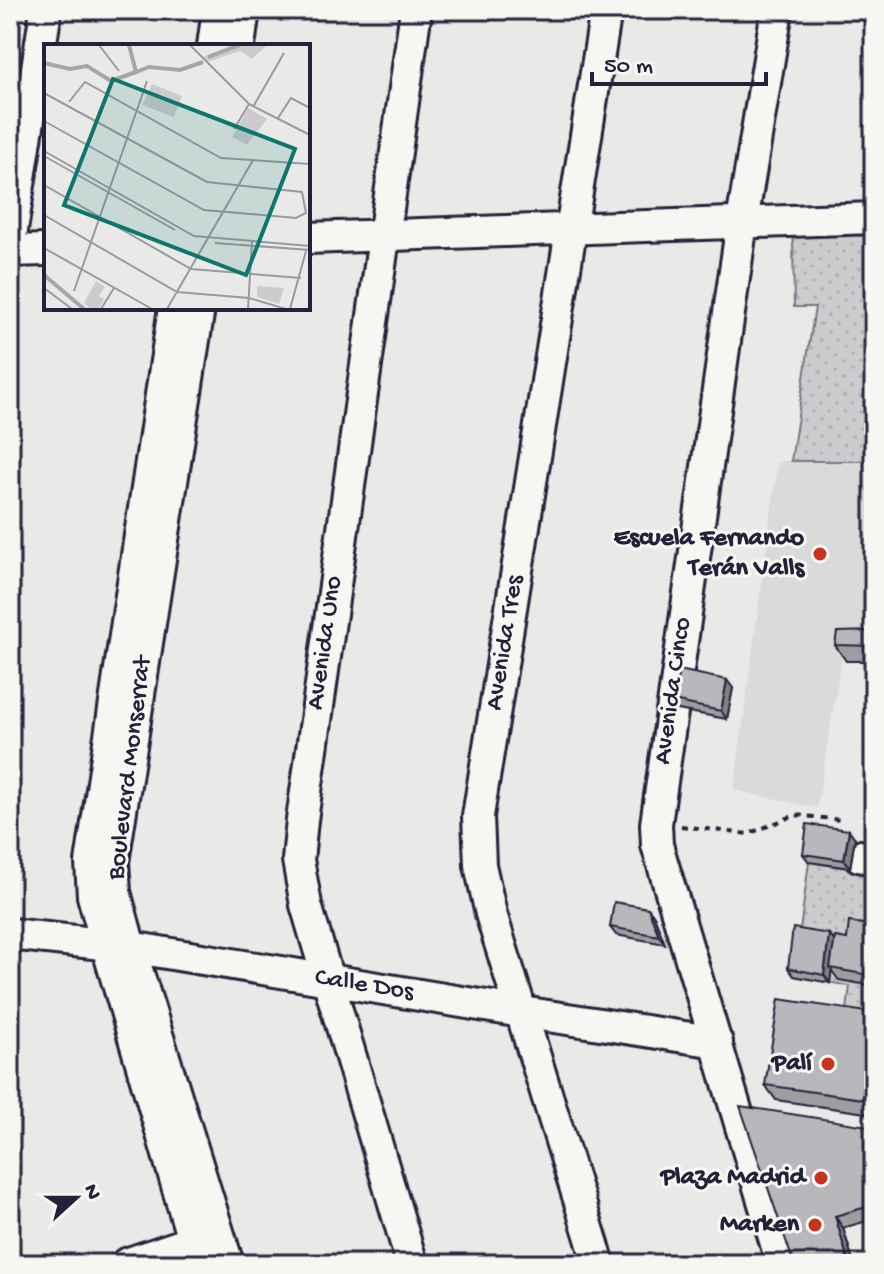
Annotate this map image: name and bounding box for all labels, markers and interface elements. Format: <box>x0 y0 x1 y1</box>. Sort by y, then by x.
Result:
scale bar <box>592 36 766 86</box>
inset map <box>44 44 310 310</box>
text: 50 m <box>604 53 653 82</box>
place label: Escuela Fernando Terán Valls <box>614 524 805 585</box>
marker: Escuela Fernando Terán Valls <box>811 545 829 563</box>
street label: Avenida Tres <box>480 572 532 713</box>
street label: Avenida Uno <box>301 574 351 712</box>
street label: Avenida Cinco <box>648 615 700 767</box>
street label: Boulevard Monserrat <box>102 652 160 883</box>
street label: Calle Dos <box>312 963 417 1009</box>
place label: Palí <box>770 1049 813 1080</box>
marker: Palí <box>819 1055 837 1073</box>
north arrow <box>36 1158 116 1238</box>
place label: Plaza Madrid <box>659 1163 808 1194</box>
marker: Plaza Madrid <box>812 1169 830 1187</box>
text: N <box>76 1181 106 1204</box>
place label: Marken <box>720 1210 800 1241</box>
marker: Marken <box>806 1216 824 1234</box>

